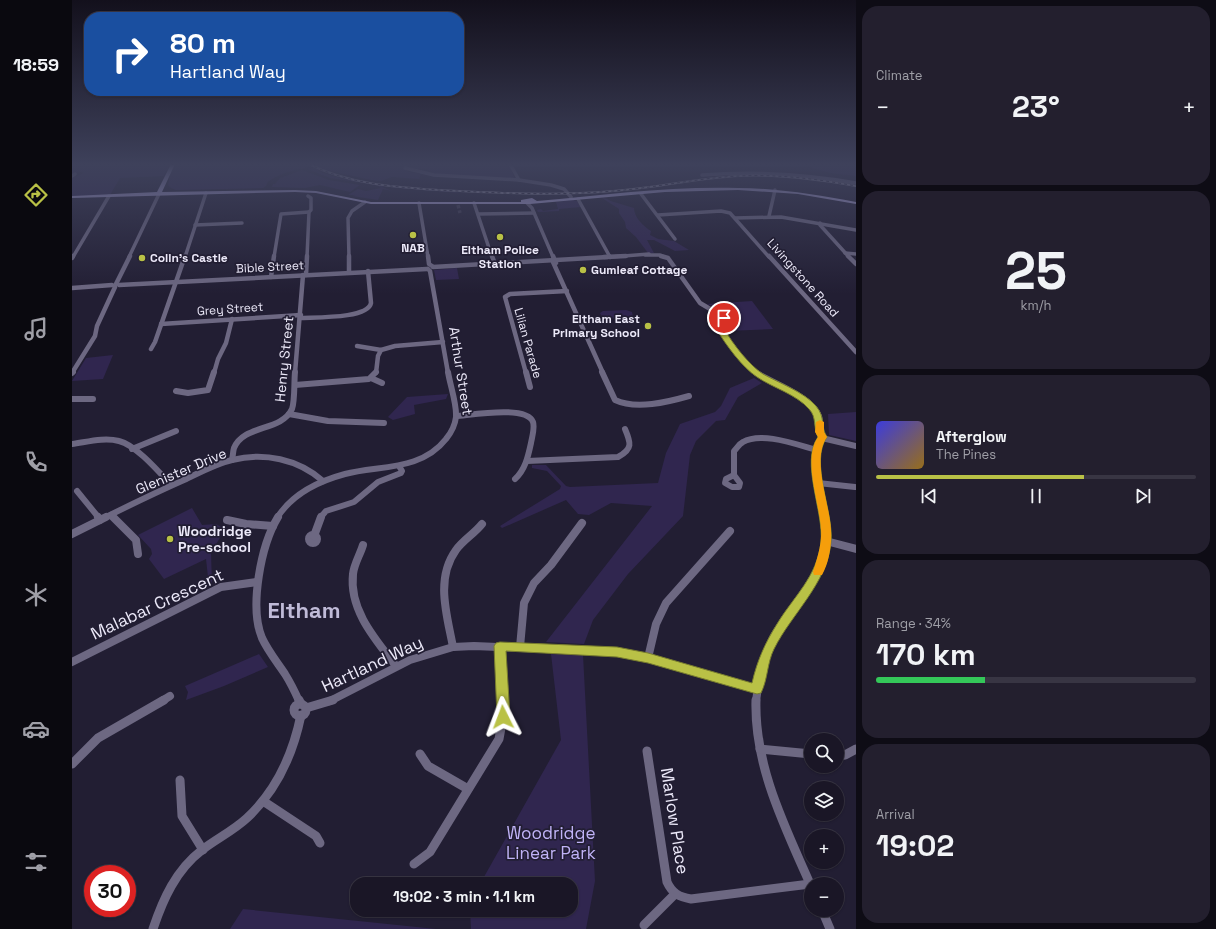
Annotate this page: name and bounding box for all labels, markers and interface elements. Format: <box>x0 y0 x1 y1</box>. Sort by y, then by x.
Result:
text: 80 m <box>170 25 236 61</box>
icon: right <box>104 28 156 80</box>
text: 18:59 <box>13 53 59 76</box>
text: Hartland Way <box>170 60 286 83</box>
text: Climate <box>876 67 922 84</box>
text: 23° <box>1012 87 1060 126</box>
text: − <box>876 93 890 121</box>
text: + <box>1182 93 1196 121</box>
icon: directions <box>22 181 50 209</box>
marker: NAB <box>408 230 418 240</box>
marker: Eltham Police Station <box>495 232 505 242</box>
street label: Livingstone Road <box>764 236 842 320</box>
text: 25 <box>1005 238 1067 304</box>
place label: NAB <box>401 240 425 256</box>
place label: Eltham Police Station <box>461 242 539 272</box>
place label: Colin's Castle <box>150 250 228 266</box>
marker: Colin's Castle <box>137 253 147 263</box>
street label: Bible Street <box>235 257 305 277</box>
place label: Gumleaf Cottage <box>591 262 687 278</box>
marker: Gumleaf Cottage <box>578 265 588 275</box>
text: km/h <box>1021 297 1051 314</box>
street label: Grey Street <box>196 299 264 319</box>
pin <box>707 301 741 335</box>
street label: Lilian Parade <box>510 306 546 380</box>
icon: arrive <box>713 307 735 329</box>
place label: Eltham East Primary School <box>553 311 640 341</box>
icon: music <box>22 315 50 343</box>
street label: Henry Street <box>271 315 297 403</box>
marker: Eltham East Primary School <box>643 321 653 331</box>
street label: Arthur Street <box>445 326 477 416</box>
text: Afterglow <box>936 427 1007 446</box>
street label: Glenister Drive <box>133 444 229 498</box>
text: The Pines <box>936 446 996 463</box>
icon: phone <box>22 448 50 476</box>
icon: previous <box>918 485 940 507</box>
icon: pause <box>1025 485 1047 507</box>
icon: next <box>1132 485 1154 507</box>
place label: Woodridge Pre-school <box>178 522 252 556</box>
marker: Woodridge Pre-school <box>165 534 175 544</box>
street label: Malabar Crescent <box>87 563 227 644</box>
icon: climate <box>22 581 50 609</box>
district label: Eltham <box>267 596 341 624</box>
text: Range · 34% <box>876 615 951 632</box>
street label: Hartland Way <box>318 631 426 697</box>
text: 170 km <box>876 635 976 674</box>
position arrow <box>482 696 524 738</box>
icon: car <box>22 715 50 743</box>
map controls <box>804 733 844 917</box>
button: search <box>804 733 844 773</box>
street label: Marlow Place <box>656 766 694 876</box>
button: layers <box>804 781 844 821</box>
text: Arrival <box>876 806 915 823</box>
park label: Woodridge Linear Park <box>506 822 596 864</box>
text: 19:02 <box>876 826 954 865</box>
button: + <box>804 829 844 869</box>
icon: filters <box>22 848 50 876</box>
speed limit sign: 30 <box>84 865 136 917</box>
button: − <box>804 877 844 917</box>
text: 19:02 · 3 min · 1.1 km <box>393 887 535 906</box>

